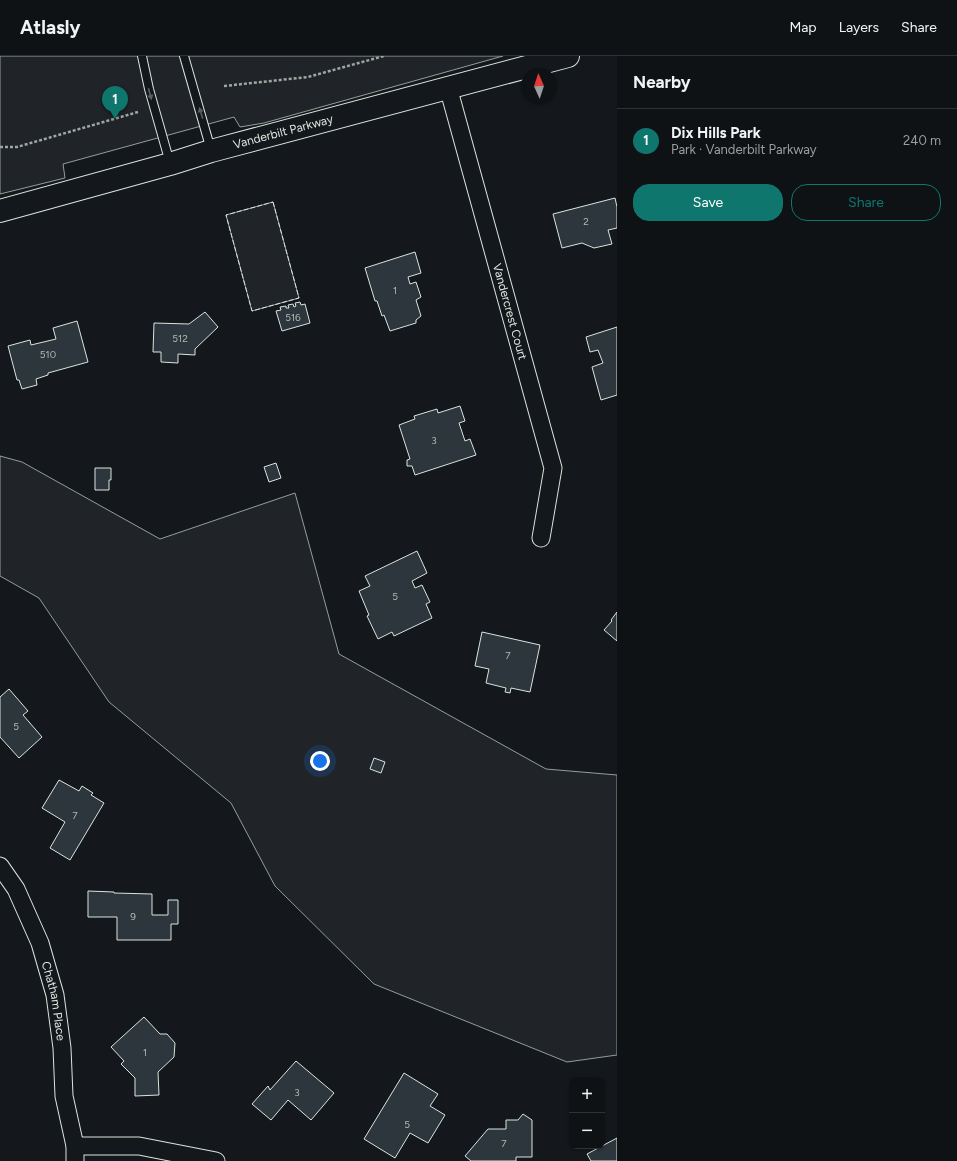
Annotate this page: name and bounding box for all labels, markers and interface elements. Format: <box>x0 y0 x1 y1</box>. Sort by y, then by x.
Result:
text: Atlasly <box>20 16 80 39</box>
text: Map <box>789 19 817 36</box>
text: Layers <box>839 19 879 36</box>
text: Share <box>901 19 937 36</box>
north arrow <box>521 68 557 104</box>
text: Nearby <box>633 72 691 92</box>
pin: 1 <box>102 86 128 119</box>
one-way arrow <box>147 88 153 100</box>
one-way arrow <box>198 107 204 119</box>
street label: Vanderbilt Parkway <box>232 112 335 152</box>
text: Dix Hills Park <box>671 124 761 142</box>
text: 1 <box>643 133 649 148</box>
text: 240 m <box>903 133 941 148</box>
text: Park · Vanderbilt Parkway <box>671 142 817 157</box>
button: Save <box>633 184 783 221</box>
button: Share <box>791 184 941 221</box>
house number: 2 <box>583 215 589 228</box>
street label: Vandercrest Court <box>490 262 530 362</box>
house number: 1 <box>393 284 397 297</box>
house number: 516 <box>285 311 301 324</box>
house number: 512 <box>172 332 188 345</box>
house number: 510 <box>40 348 56 361</box>
house number: 3 <box>431 434 437 447</box>
house number: 5 <box>392 590 398 603</box>
house number: 7 <box>505 649 511 662</box>
house number: 5 <box>13 720 19 733</box>
your location <box>310 751 330 771</box>
house number: 7 <box>72 809 78 822</box>
house number: 9 <box>130 910 136 923</box>
street label: Chatham Place <box>39 960 68 1042</box>
house number: 1 <box>143 1046 147 1059</box>
map controls <box>569 1077 605 1149</box>
button: + <box>569 1077 605 1113</box>
house number: 3 <box>294 1086 300 1099</box>
button: − <box>569 1113 605 1149</box>
house number: 5 <box>404 1118 410 1131</box>
house number: 7 <box>501 1137 507 1150</box>

